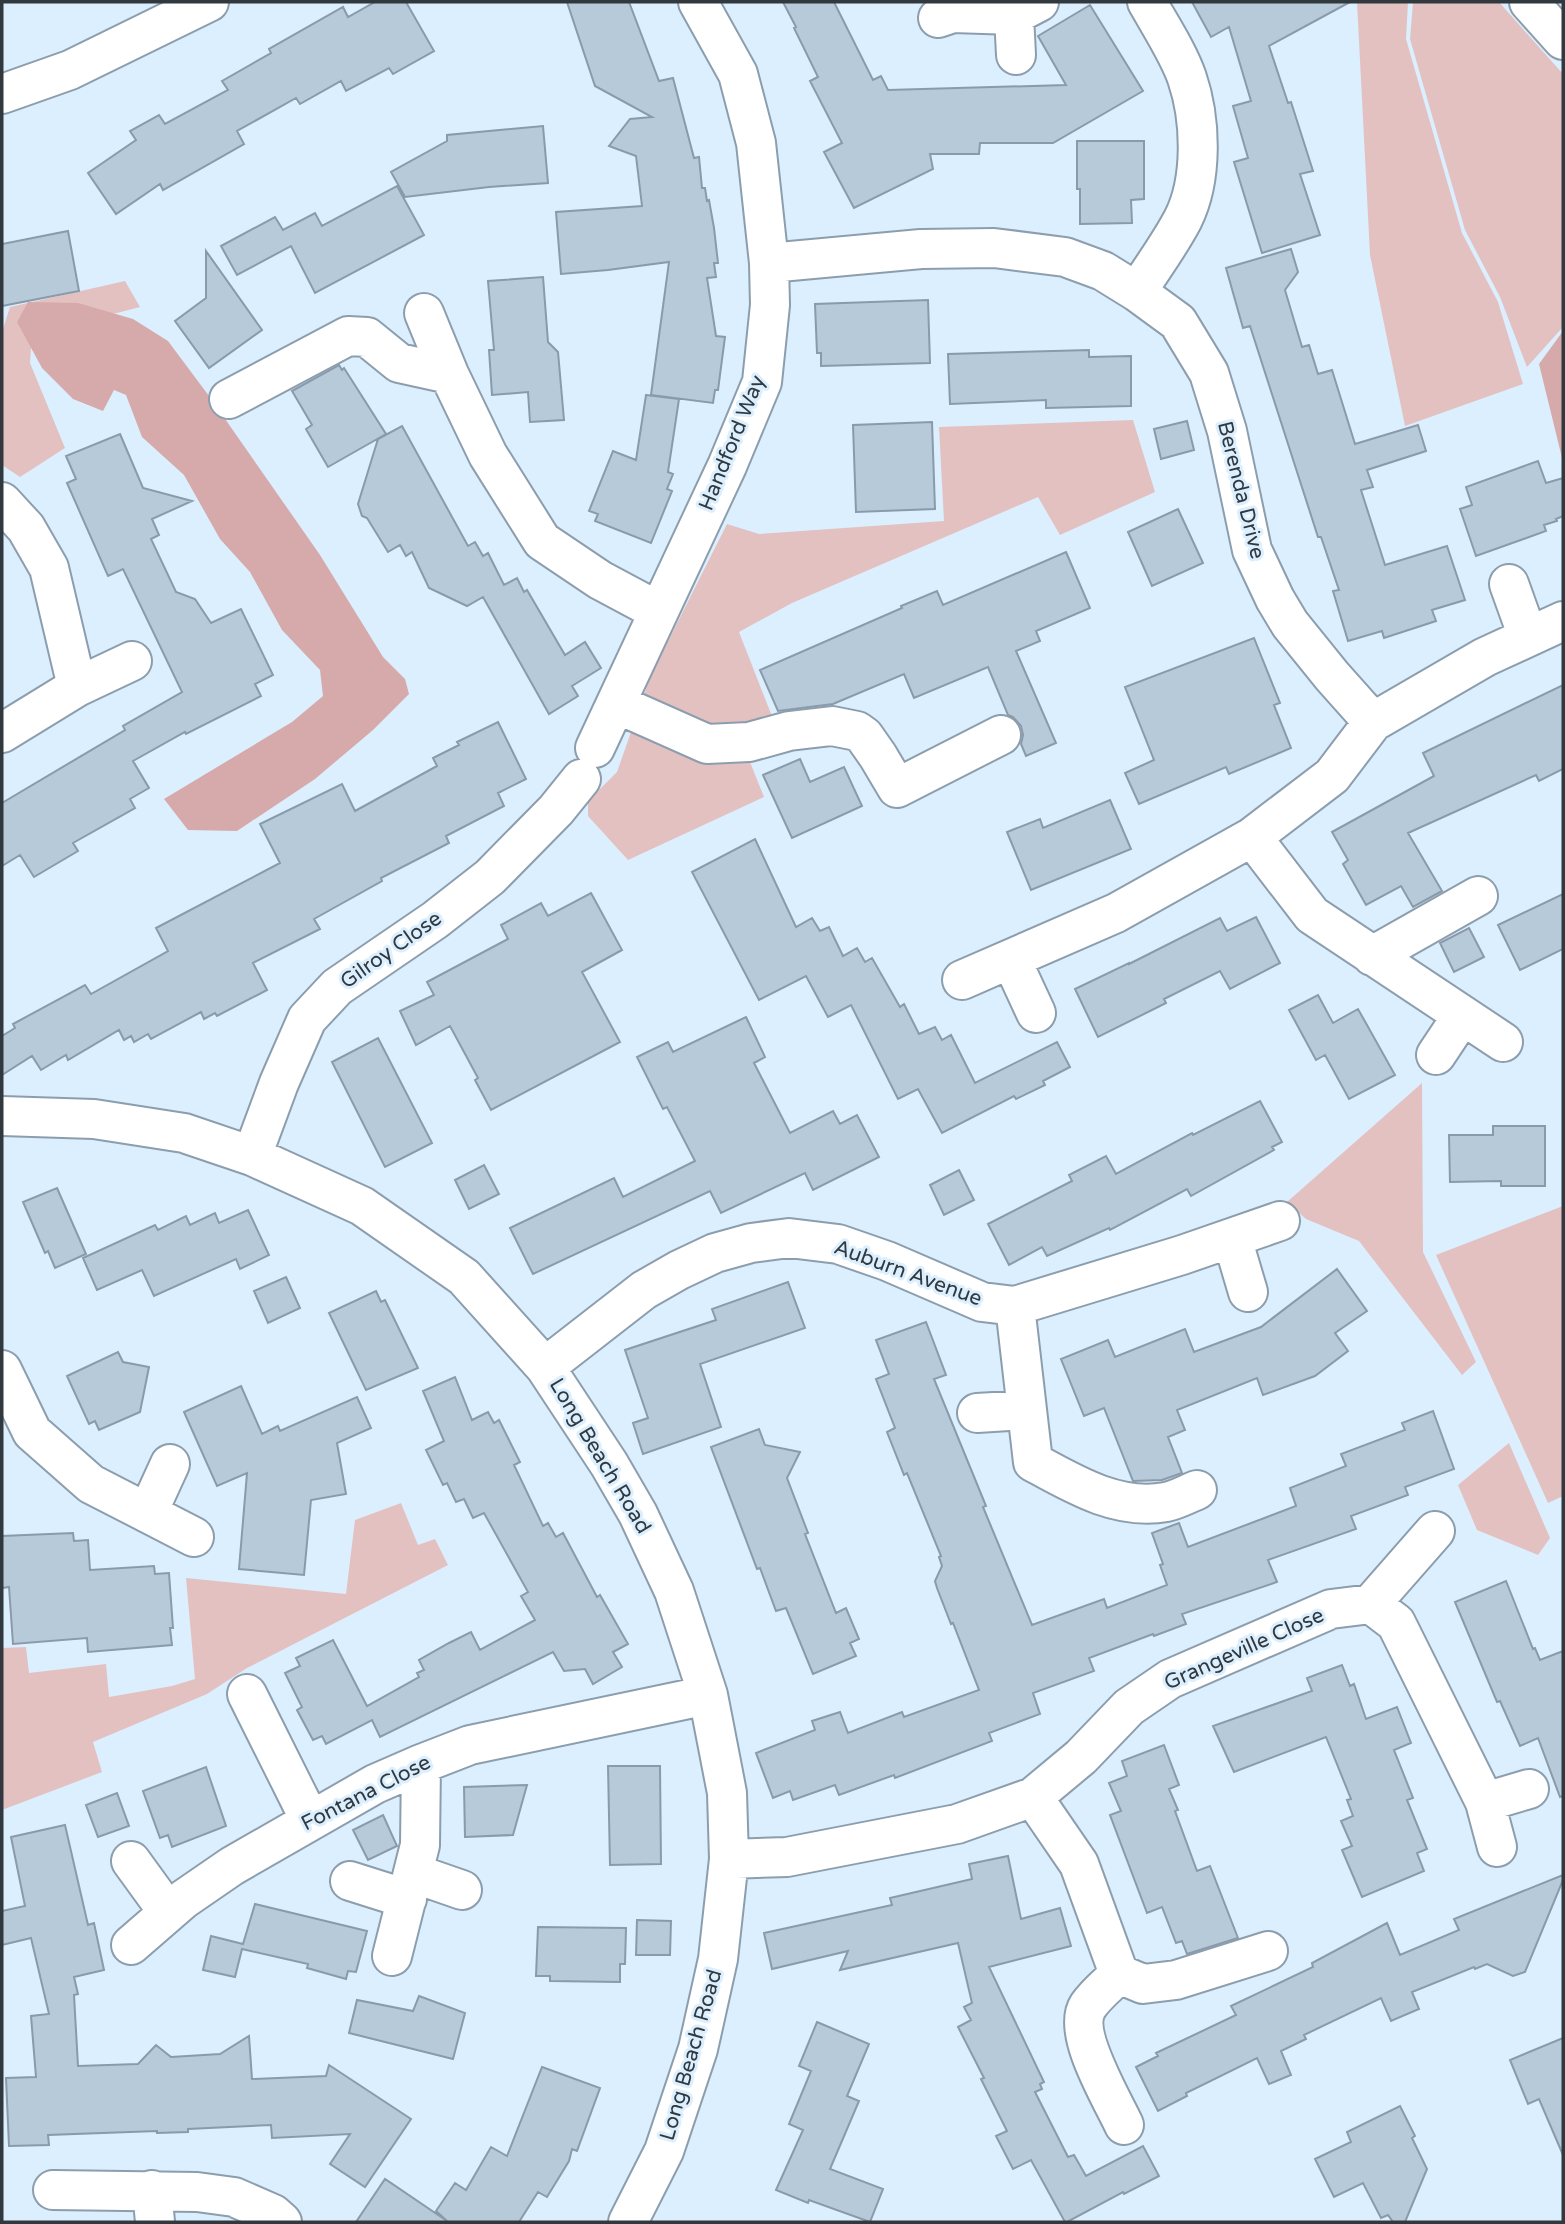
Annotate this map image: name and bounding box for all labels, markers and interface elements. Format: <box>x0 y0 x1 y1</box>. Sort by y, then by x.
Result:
street label: Handford Way <box>694 372 770 514</box>
street label: Berenda Drive <box>1212 419 1270 562</box>
street label: Gilroy Close <box>336 906 447 994</box>
street label: Auburn Avenue <box>831 1235 986 1311</box>
street label: Long Beach Road <box>544 1374 656 1538</box>
street label: Grangeville Close <box>1160 1603 1328 1695</box>
street label: Fontana Close <box>297 1750 435 1836</box>
street label: Long Beach Road <box>655 1967 727 2143</box>

